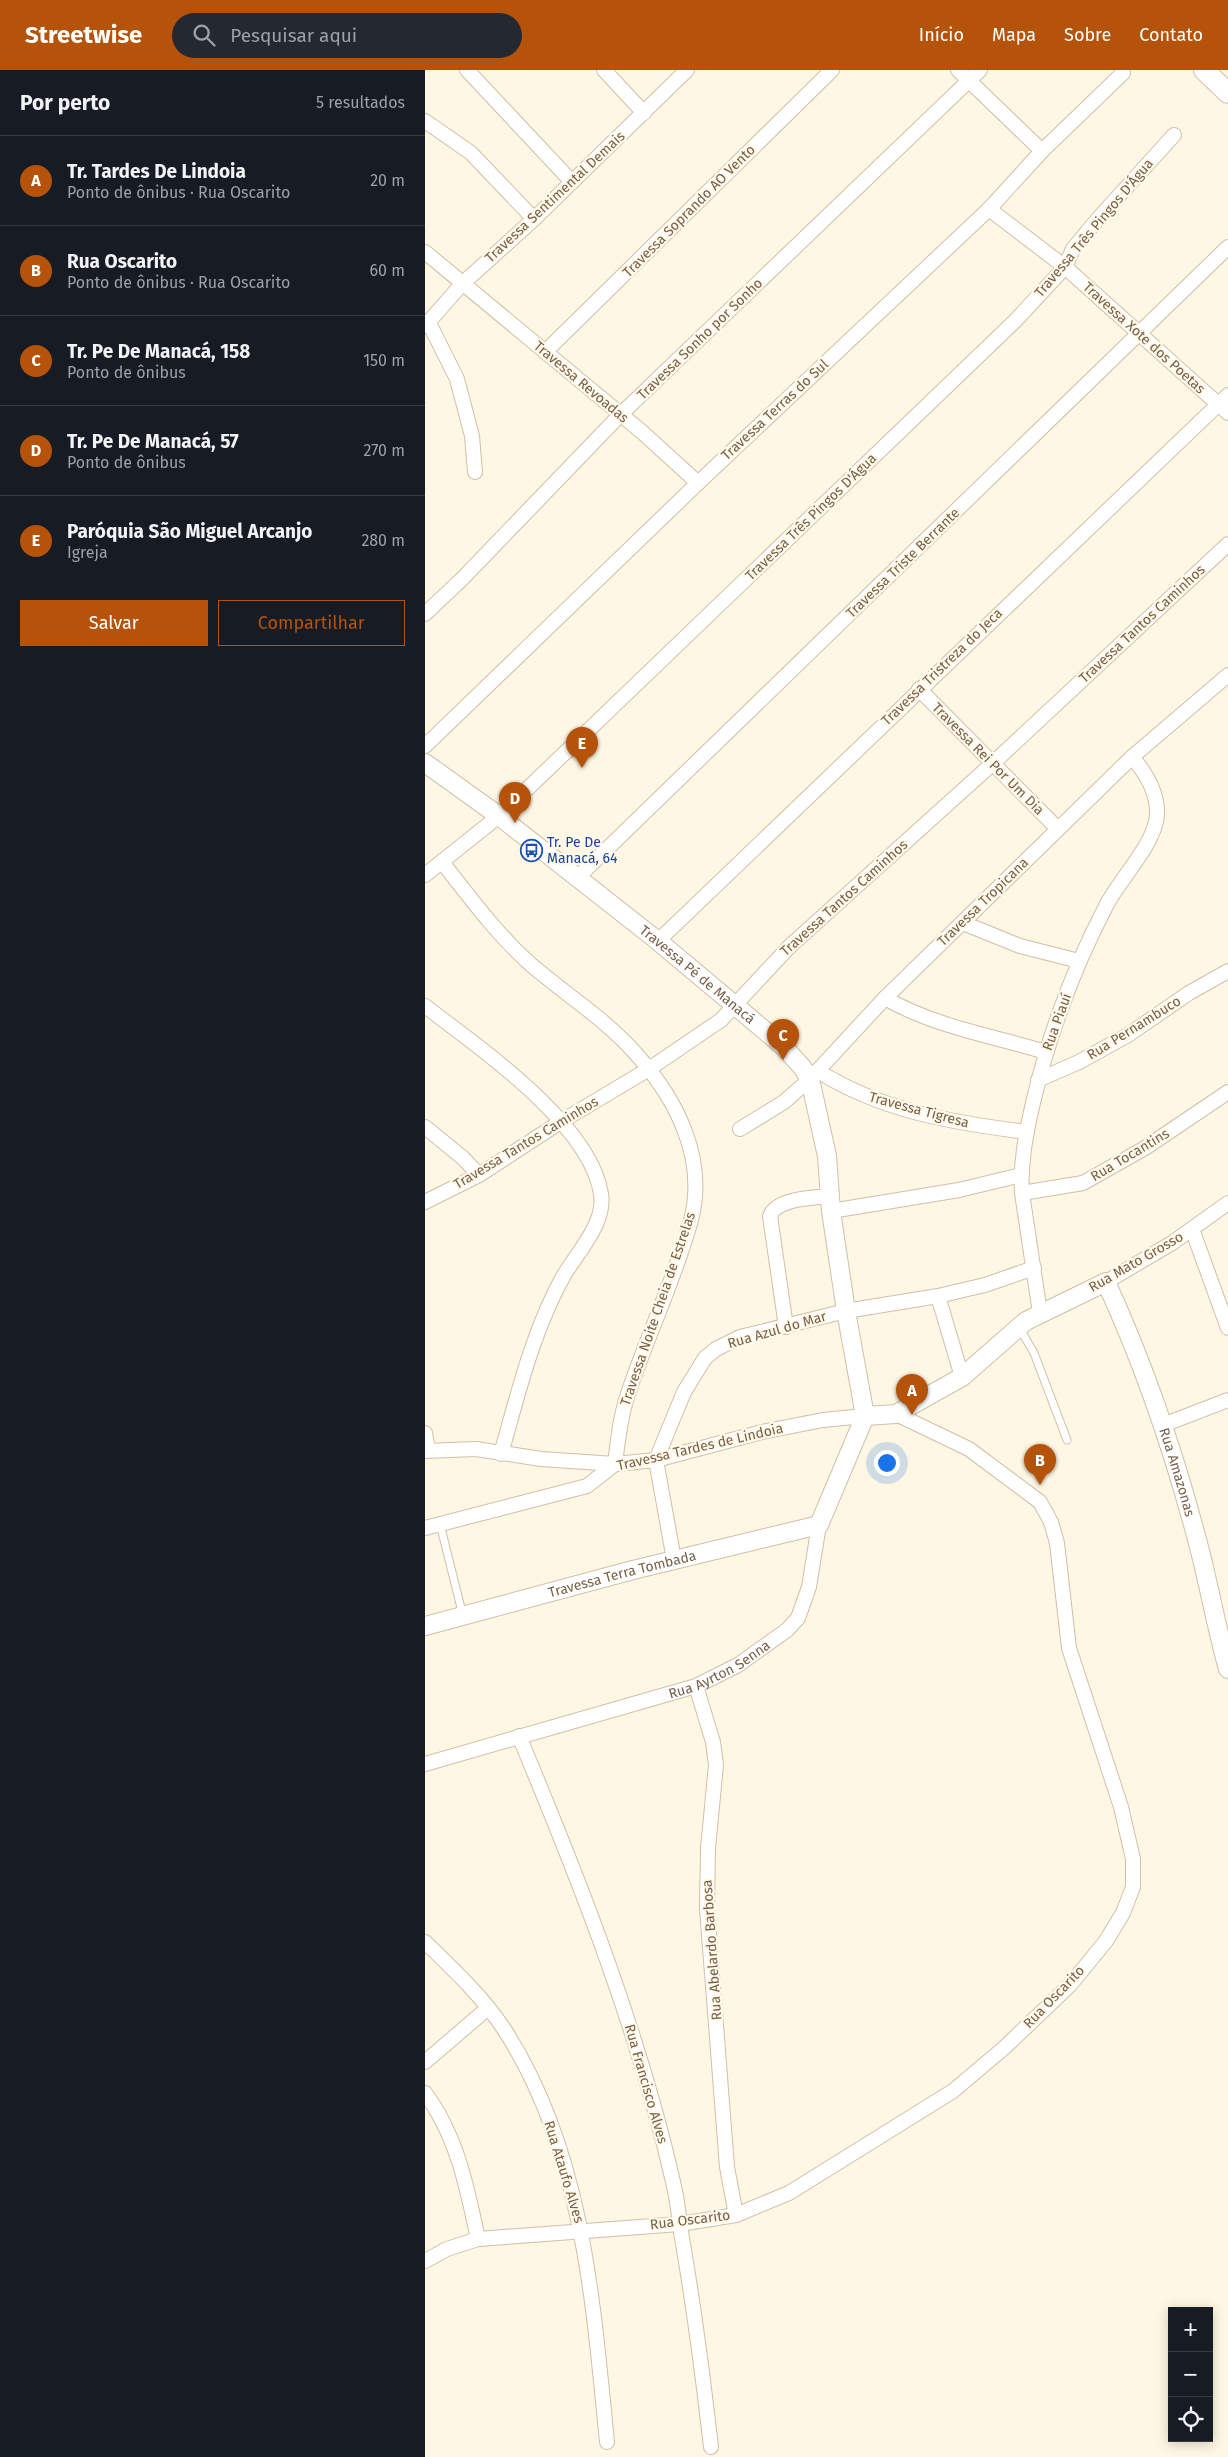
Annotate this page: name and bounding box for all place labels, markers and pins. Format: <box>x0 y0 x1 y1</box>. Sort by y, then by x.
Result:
pin: E <box>566 727 598 768</box>
pin: D <box>499 782 531 823</box>
place label: Tr. Pe De Manacá, 64 <box>547 834 618 867</box>
bus stop icon: Tr. Pe De Manacá, 64 <box>519 838 543 862</box>
pin: C <box>767 1019 799 1060</box>
pin: A <box>896 1374 928 1415</box>
pin: B <box>1024 1444 1056 1485</box>

